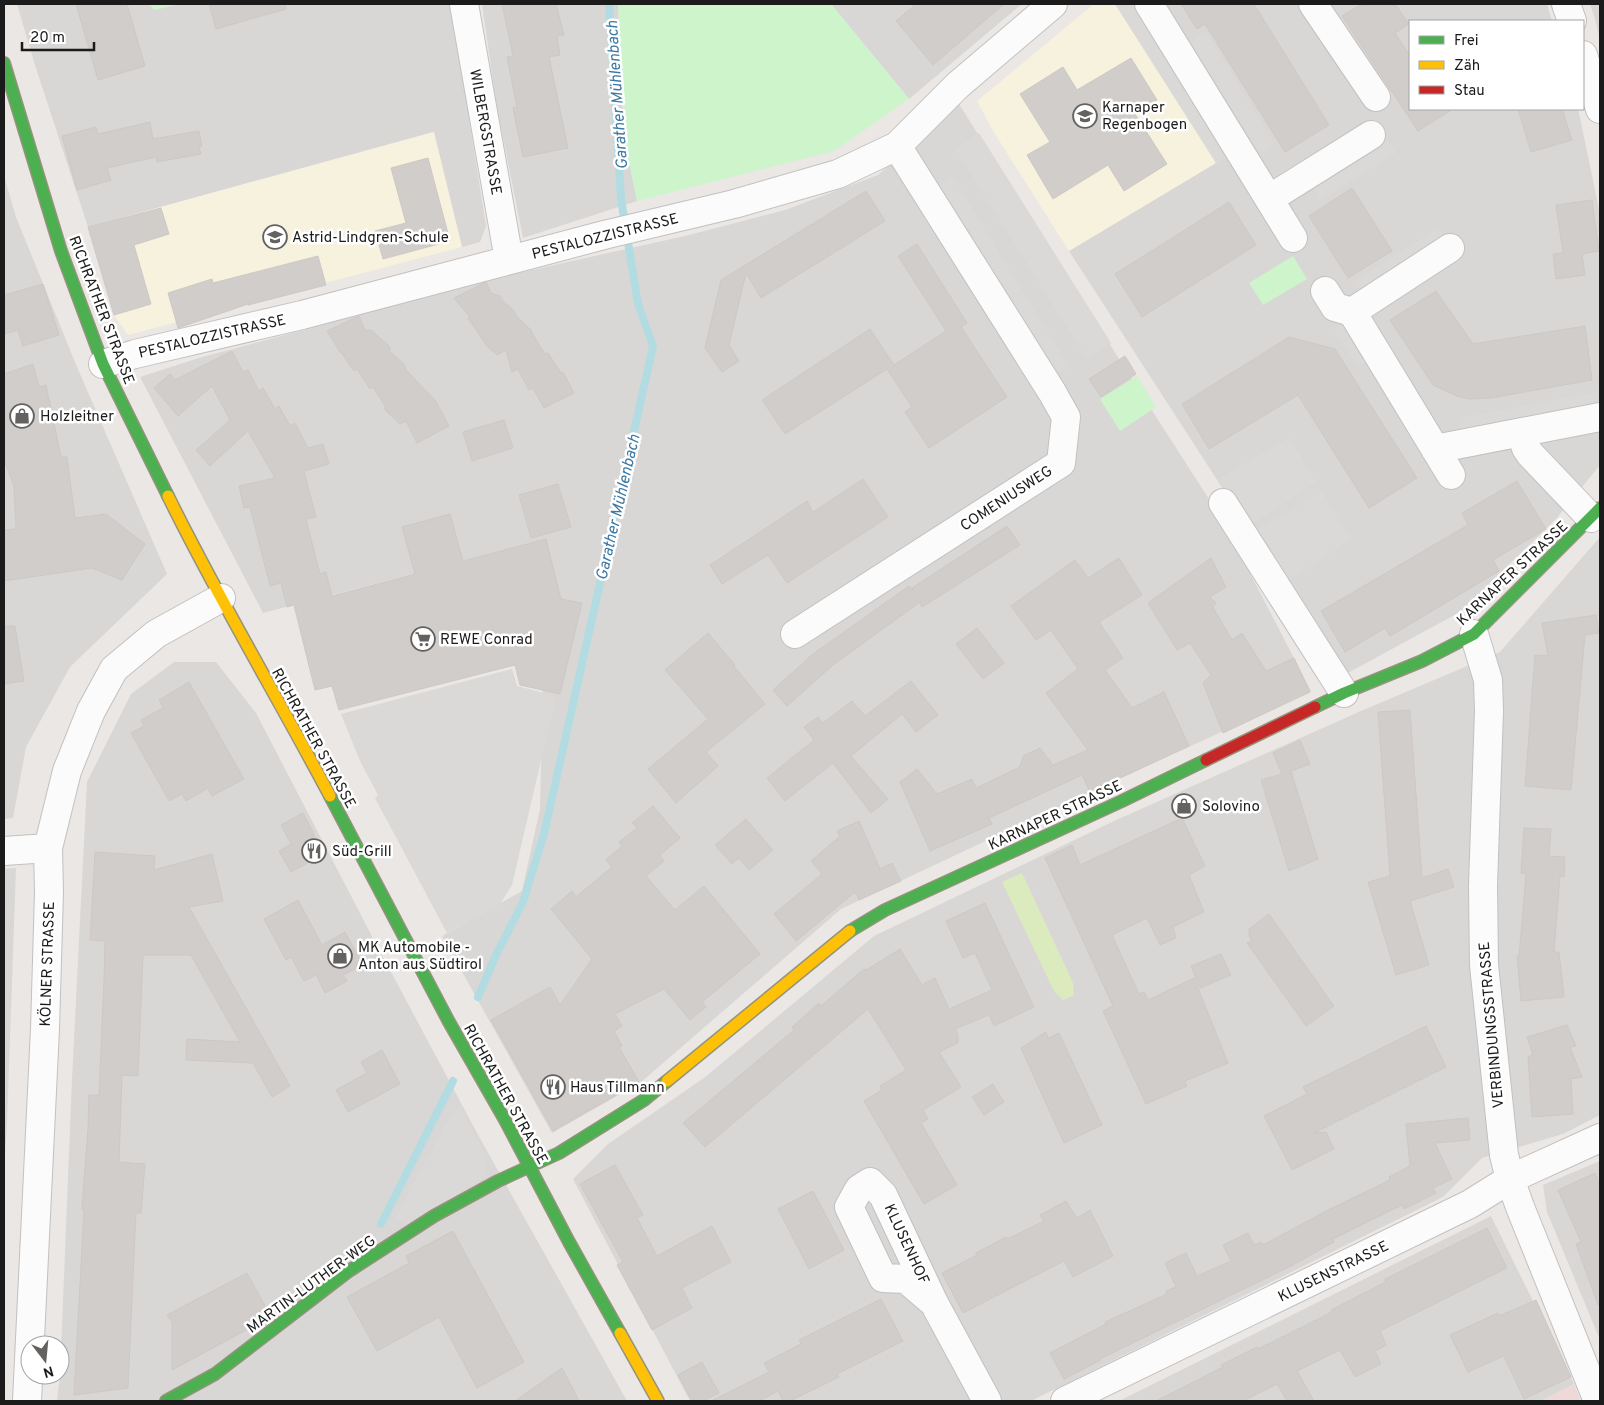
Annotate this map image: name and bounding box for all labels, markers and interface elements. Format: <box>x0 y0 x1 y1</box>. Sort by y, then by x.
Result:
scale bar <box>22 20 95 52</box>
water label: Garather Mühlenbach <box>603 20 633 170</box>
legend <box>1409 20 1584 110</box>
text: 20 m <box>30 29 65 48</box>
text: Frei <box>1454 32 1479 51</box>
text: Zäh <box>1454 57 1480 76</box>
street label: WILBERGSTRASSE <box>464 68 505 197</box>
text: Stau <box>1454 82 1485 101</box>
place label: Karnaper Regenbogen <box>1102 99 1187 135</box>
school or university icon: Karnaper Regenbogen <box>1072 103 1098 129</box>
street label: PESTALOZZISTRASSE <box>530 210 681 265</box>
school or university icon: Astrid-Lindgren-Schule <box>262 224 288 250</box>
place label: Astrid-Lindgren-Schule <box>292 229 449 248</box>
street label: RICHRATHER STRASSE <box>63 234 138 388</box>
street label: PESTALOZZISTRASSE <box>137 311 288 364</box>
shop icon: Holzleitner <box>9 403 35 429</box>
place label: Holzleitner <box>40 408 114 427</box>
water label: Garather Mühlenbach <box>592 432 646 582</box>
street label: COMENIUSWEG <box>957 462 1057 536</box>
street label: KARNAPER STRASSE <box>1453 518 1573 631</box>
supermarket icon: REWE Conrad <box>410 626 436 652</box>
place label: REWE Conrad <box>440 631 533 650</box>
street label: RICHRATHER STRASSE <box>266 665 359 812</box>
street label: KARNAPER STRASSE <box>986 777 1126 856</box>
shop icon: Solovino <box>1171 793 1197 819</box>
place label: Solovino <box>1202 798 1260 817</box>
restaurant icon: Süd-Grill <box>301 838 327 864</box>
place label: Süd-Grill <box>332 843 392 862</box>
street label: KÖLNER STRASSE <box>36 901 60 1027</box>
place label: MK Automobile - Anton aus Südtirol <box>358 939 482 975</box>
street label: VERBINDUNGSSTRASSE <box>1476 941 1509 1109</box>
shop icon: MK Automobile - Anton aus Südtirol <box>327 943 353 969</box>
street label: RICHRATHER STRASSE <box>458 1021 551 1168</box>
restaurant icon: Haus Tillmann <box>540 1074 566 1100</box>
place label: Haus Tillmann <box>570 1079 665 1098</box>
street label: KLUSENHOF <box>879 1201 933 1288</box>
street label: MARTIN-LUTHER-WEG <box>244 1232 380 1338</box>
street label: KLUSENSTRASSE <box>1275 1237 1392 1307</box>
north arrow <box>20 1335 70 1385</box>
text: N <box>41 1361 55 1381</box>

